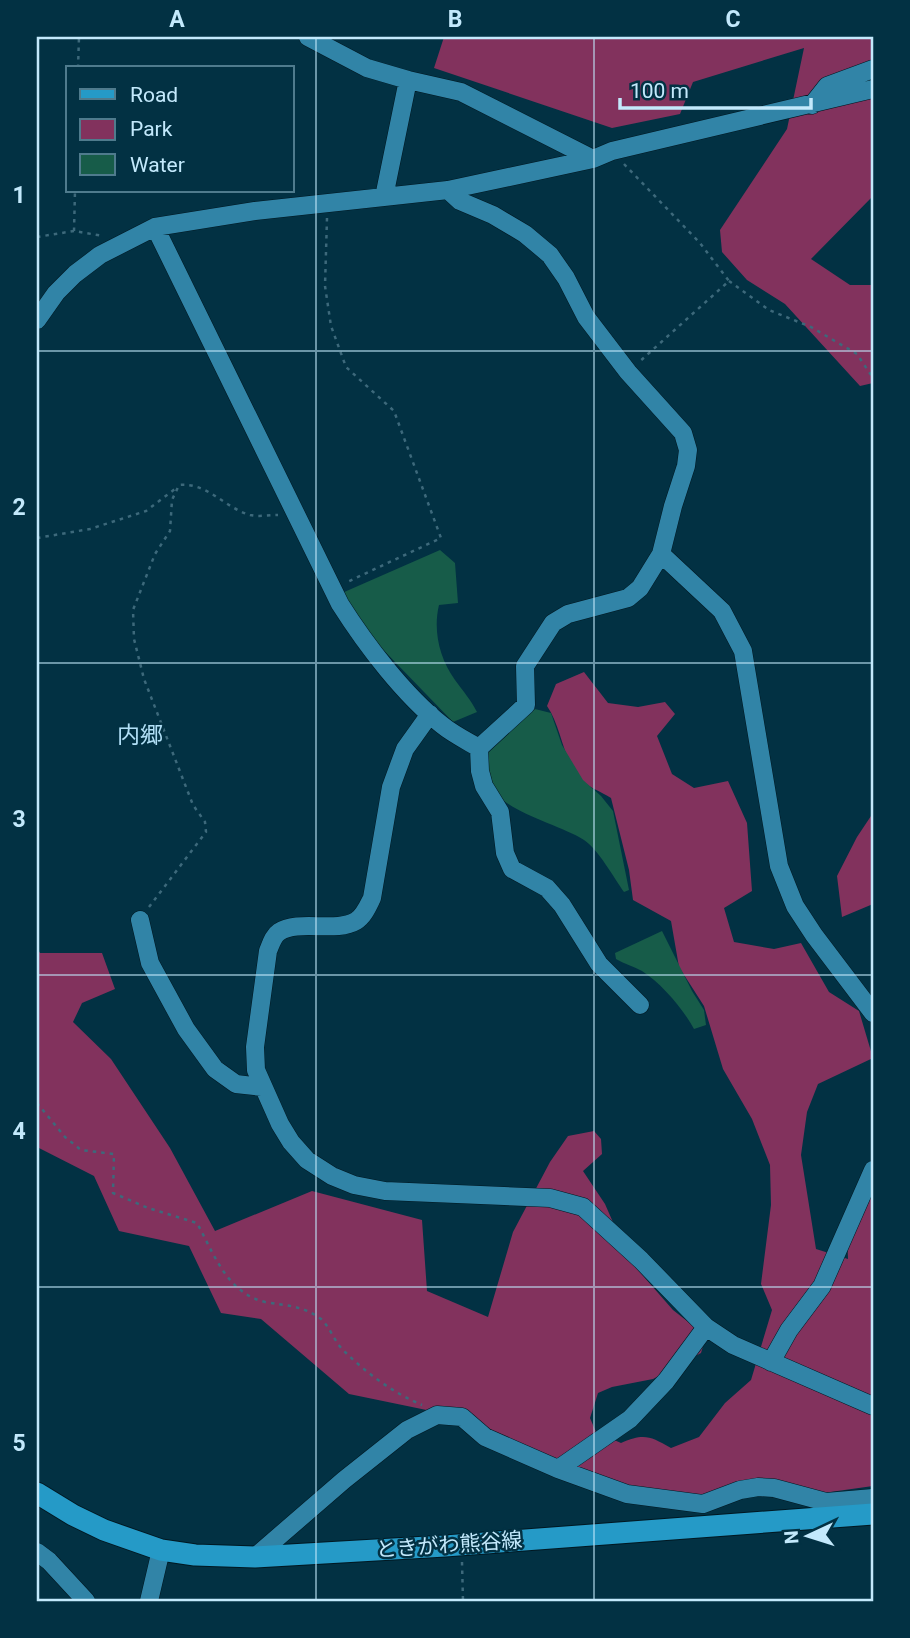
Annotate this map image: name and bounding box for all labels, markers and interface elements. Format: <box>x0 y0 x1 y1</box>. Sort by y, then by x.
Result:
text: A <box>169 6 185 33</box>
text: B <box>448 6 462 33</box>
text: C <box>725 6 741 33</box>
legend <box>66 66 294 192</box>
scale bar <box>620 66 810 110</box>
text: 100 m <box>630 79 689 103</box>
text: Road <box>130 83 178 107</box>
text: Park <box>130 117 173 141</box>
text: Water <box>130 153 185 177</box>
text: 1 <box>12 182 26 209</box>
text: 2 <box>12 494 26 521</box>
district label: 内郷 <box>117 722 163 749</box>
text: 3 <box>12 806 26 833</box>
text: 4 <box>12 1118 26 1145</box>
text: 5 <box>12 1430 26 1457</box>
north arrow <box>774 1502 844 1572</box>
street label: ときがわ熊谷線 <box>375 1528 523 1562</box>
text: N <box>780 1530 803 1545</box>

